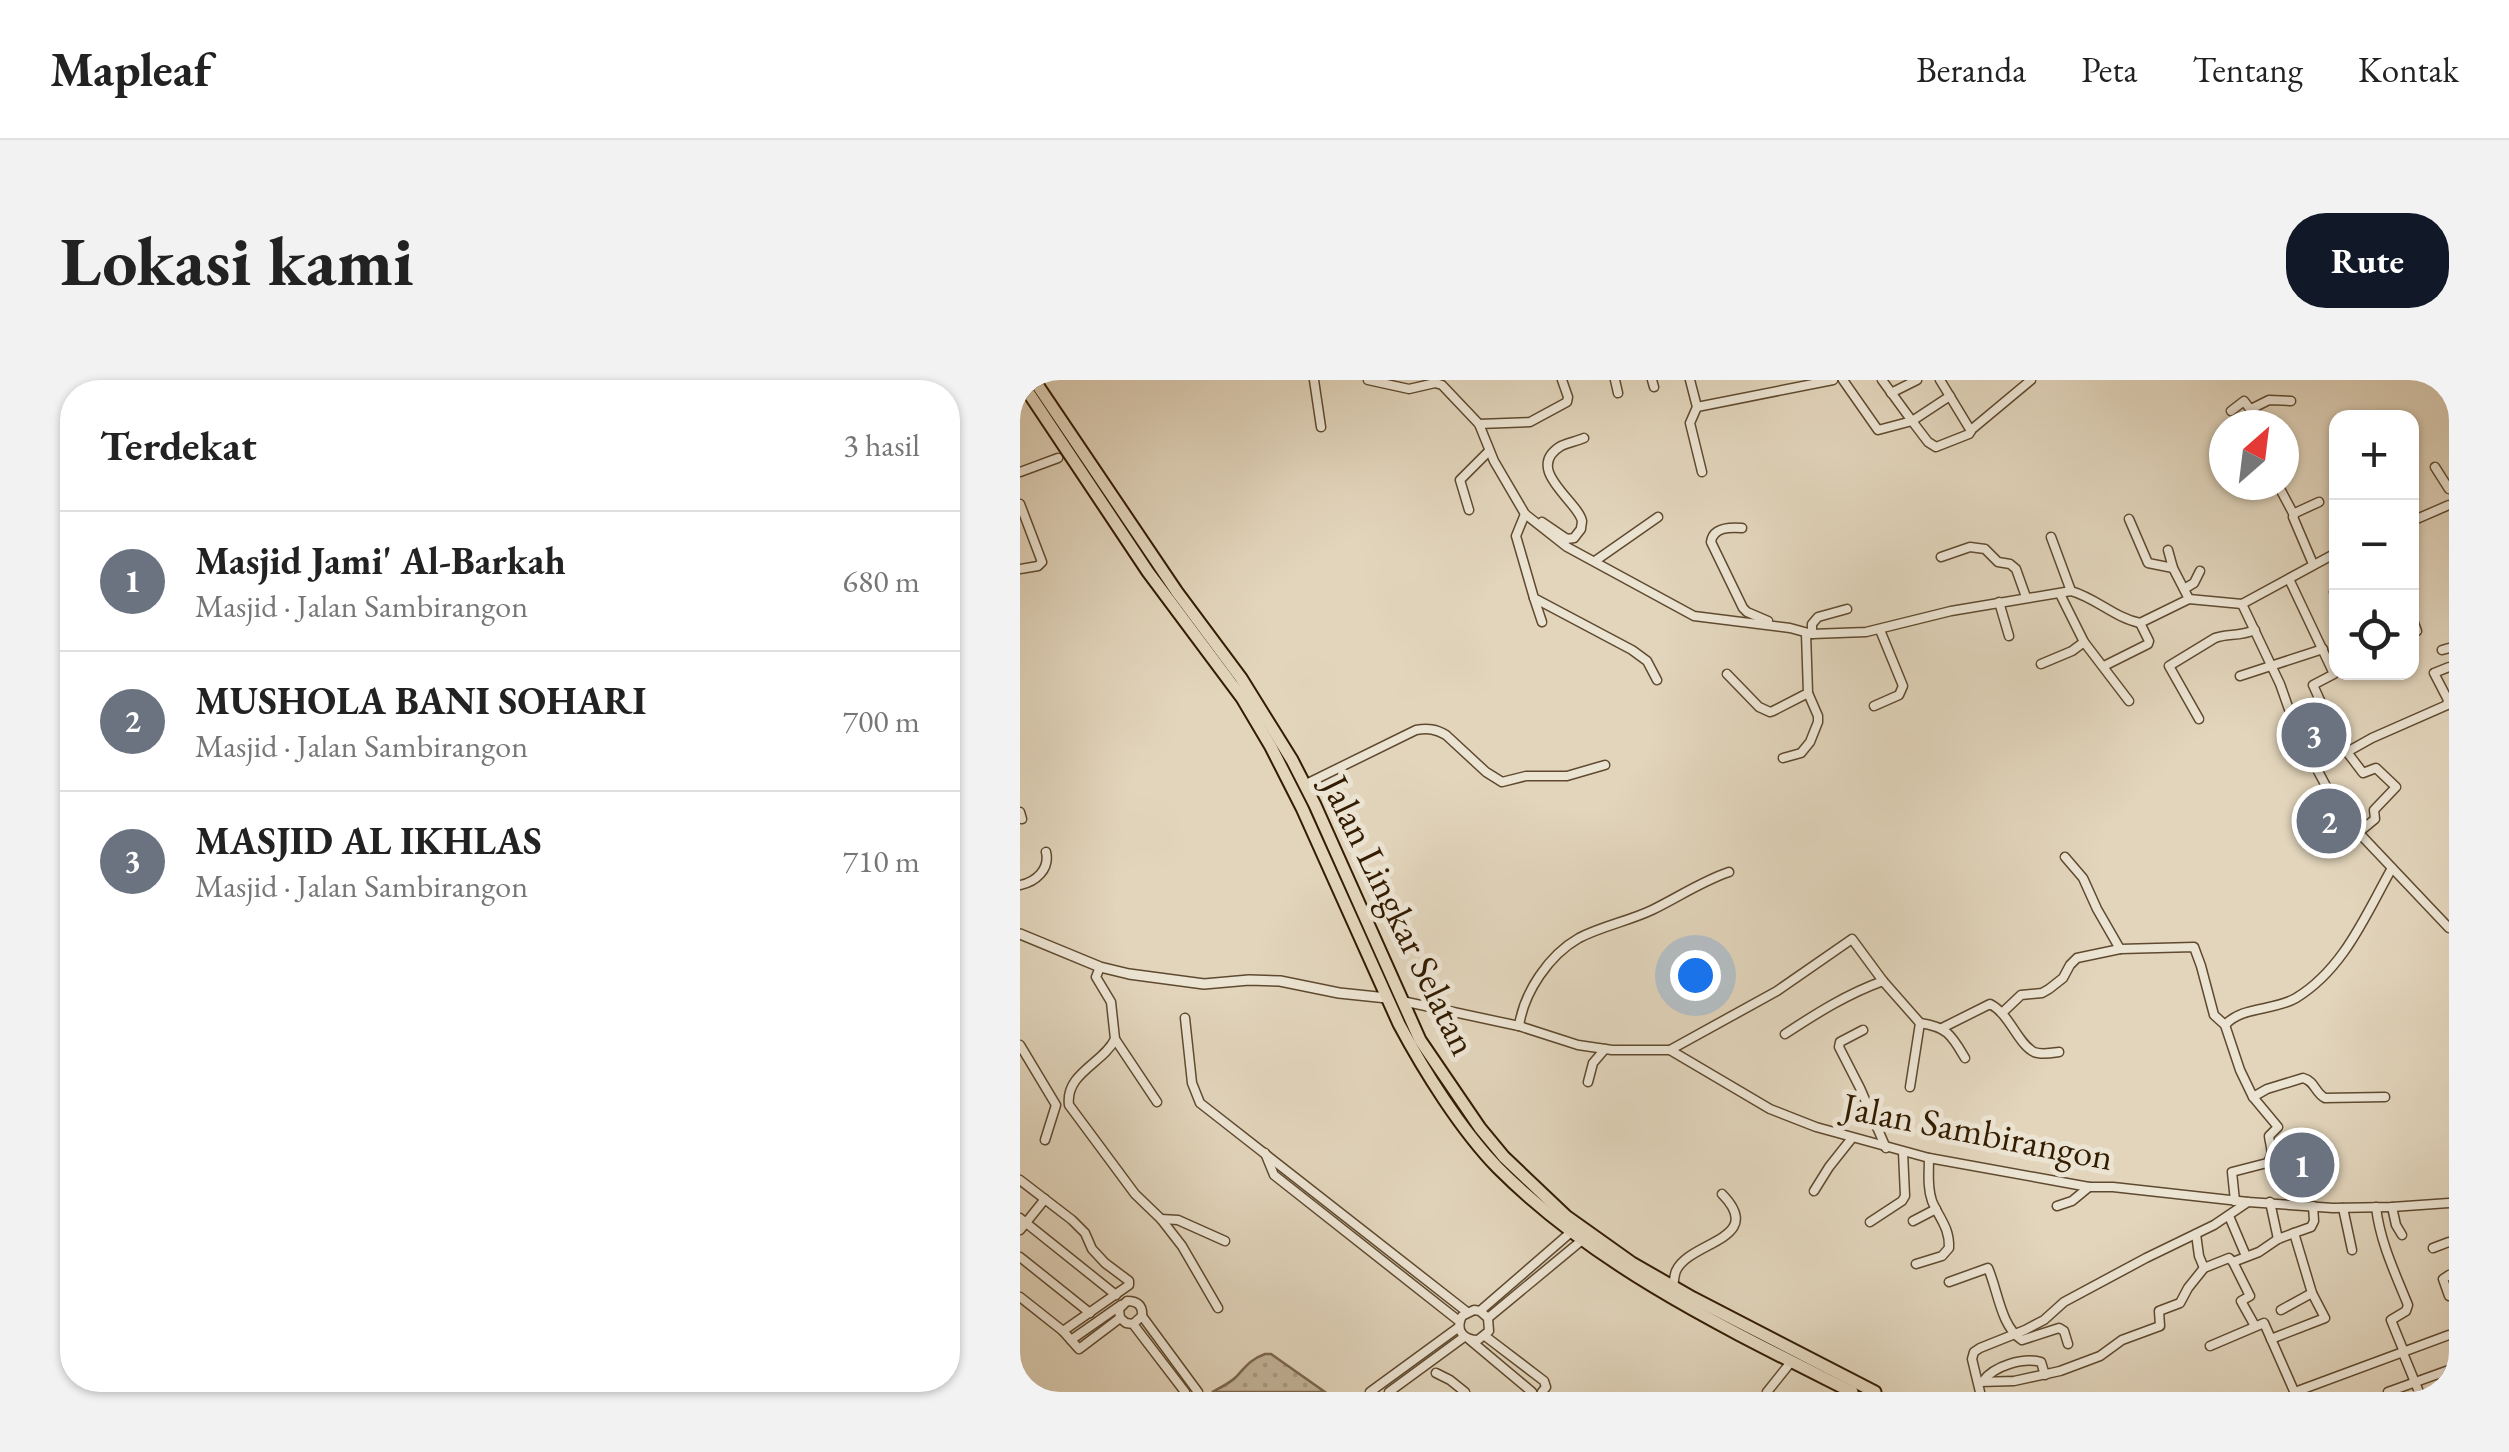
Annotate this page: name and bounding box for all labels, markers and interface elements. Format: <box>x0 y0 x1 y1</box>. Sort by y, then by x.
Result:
text: Mapleaf <box>50 38 211 100</box>
text: Beranda <box>1916 47 2026 92</box>
text: Peta <box>2081 47 2137 92</box>
text: Tentang <box>2192 47 2303 92</box>
text: Kontak <box>2358 47 2459 92</box>
button: Rute <box>2286 213 2449 308</box>
text: Lokasi kami <box>60 215 414 306</box>
north arrow <box>2209 410 2299 500</box>
map controls <box>2329 410 2419 680</box>
button: + <box>2329 410 2419 500</box>
text: Terdekat <box>100 418 257 473</box>
text: 3 hasil <box>843 424 920 466</box>
button: − <box>2329 500 2419 590</box>
text: Masjid Jami' Al-Barkah <box>195 536 566 585</box>
text: 1 <box>124 560 141 602</box>
text: 680 m <box>843 560 920 602</box>
text: Masjid · Jalan Sambirangon <box>195 585 528 627</box>
button: locate <box>2329 590 2419 680</box>
text: MUSHOLA BANI SOHARI <box>195 676 646 725</box>
pin: 3 <box>2282 698 2346 772</box>
text: 2 <box>124 700 141 742</box>
text: 700 m <box>843 700 920 742</box>
text: Masjid · Jalan Sambirangon <box>195 725 528 767</box>
street label: Jalan Lingkar Selatan <box>1310 764 1489 1063</box>
pin: 2 <box>2296 784 2362 858</box>
text: MASJID AL IKHLAS <box>195 816 542 865</box>
text: 3 <box>124 840 141 882</box>
text: 710 m <box>843 840 920 882</box>
text: Masjid · Jalan Sambirangon <box>195 865 528 907</box>
your location <box>1670 950 1721 1001</box>
street label: Jalan Sambirangon <box>1836 1080 2117 1181</box>
pin: 1 <box>2270 1128 2334 1202</box>

